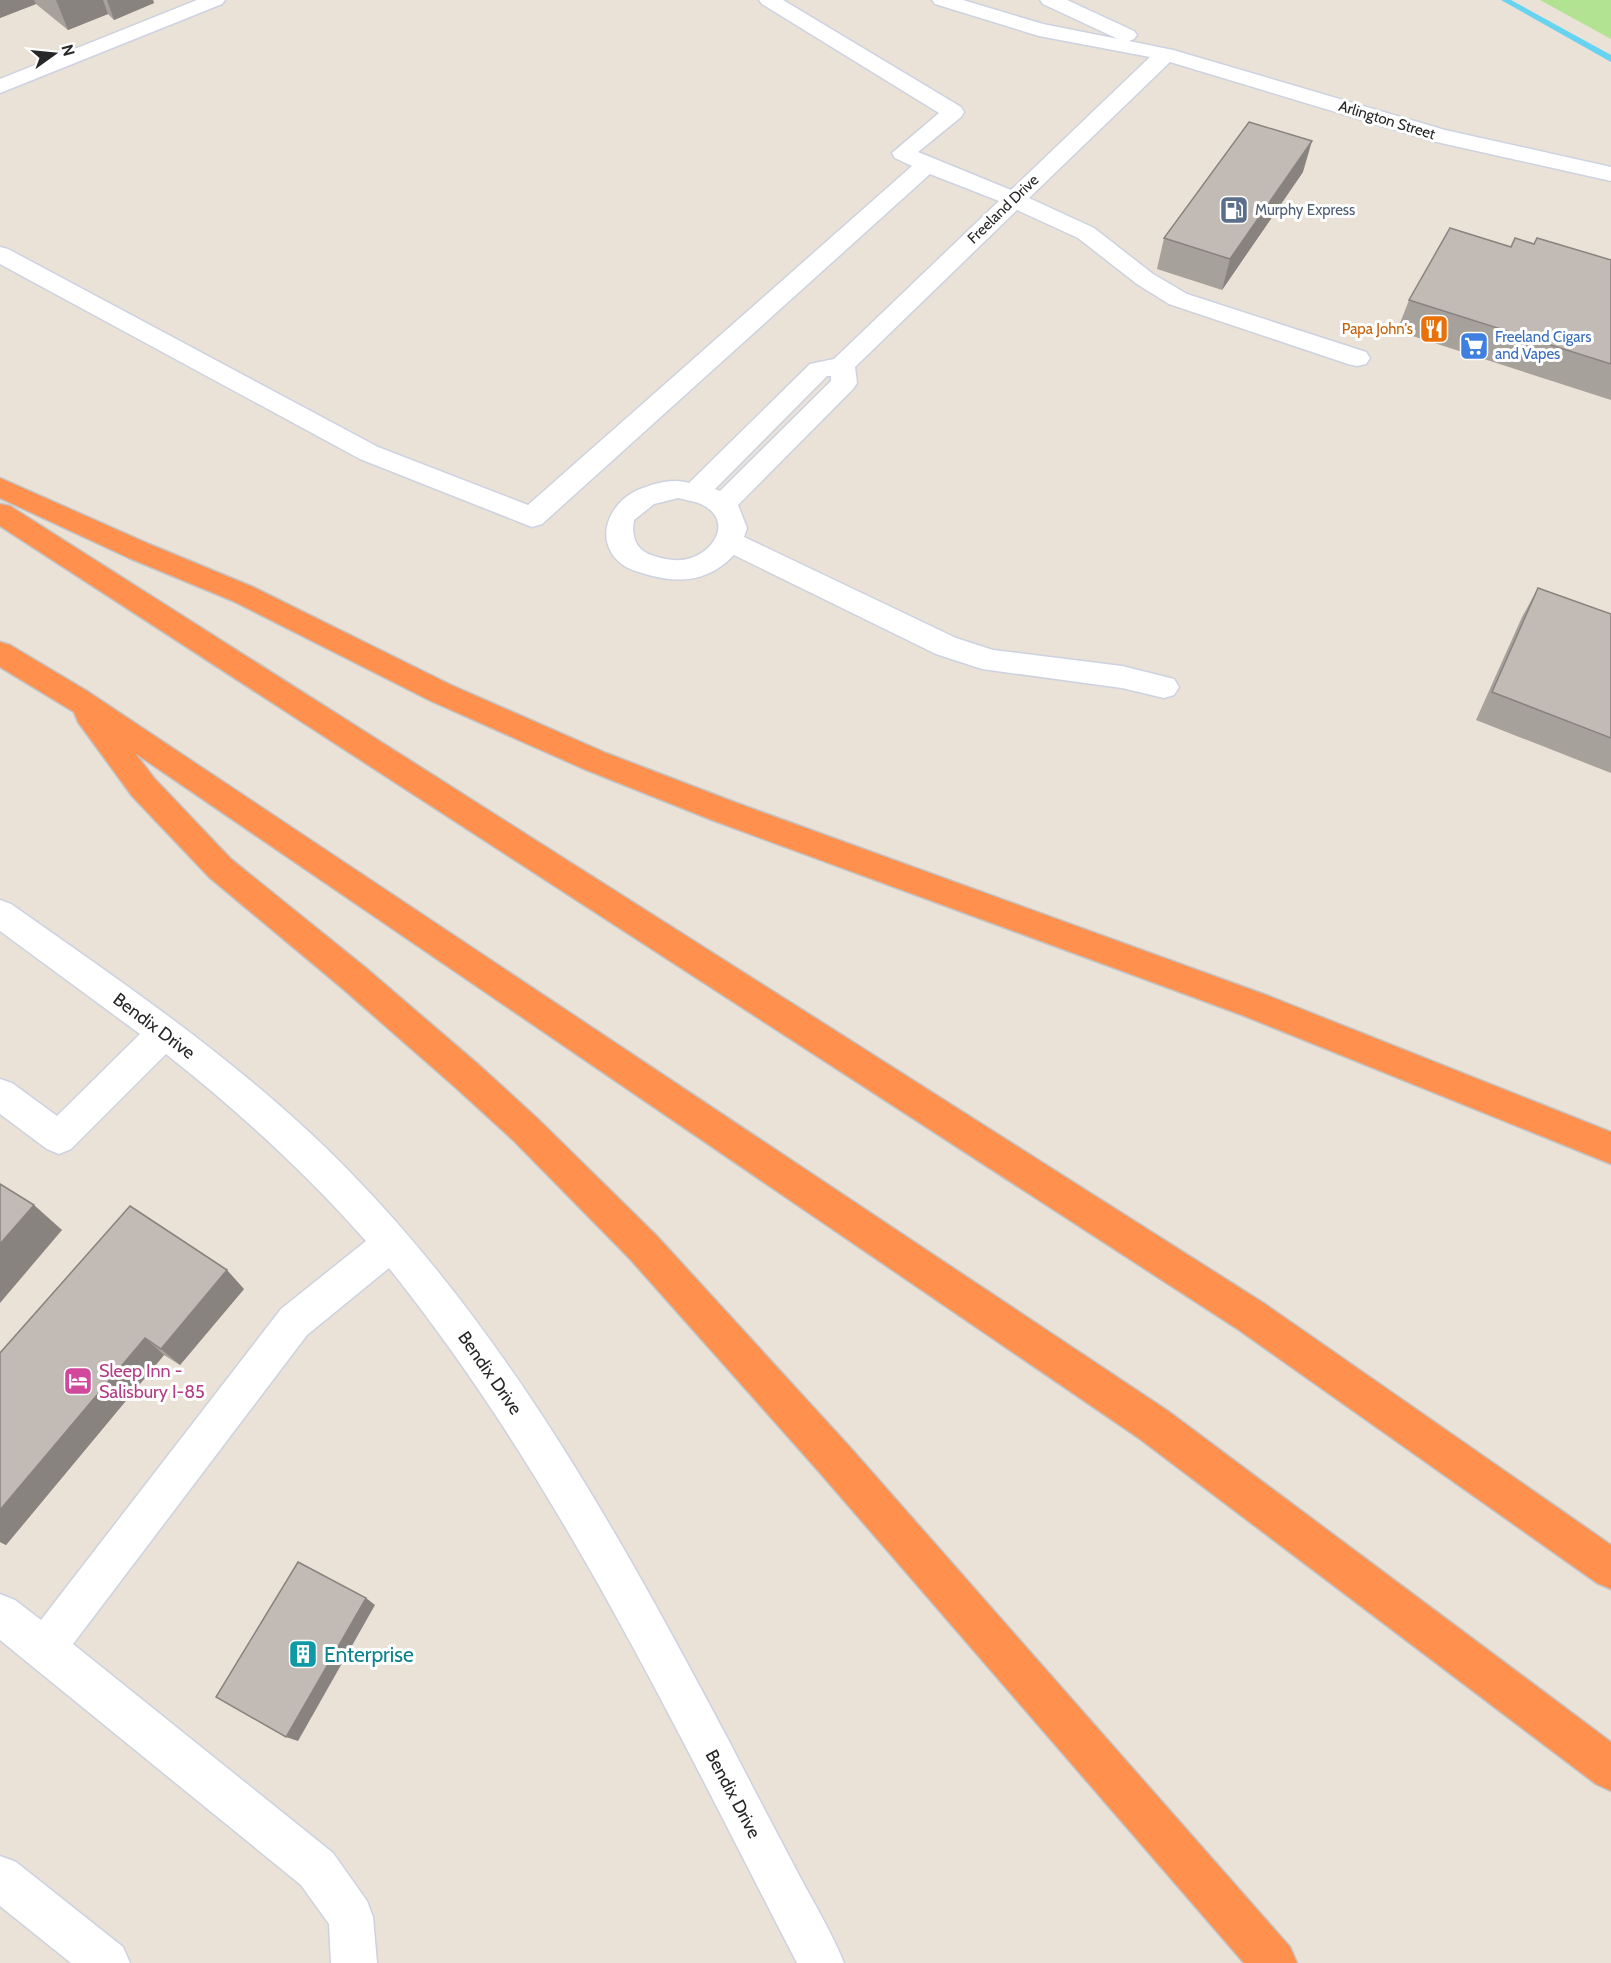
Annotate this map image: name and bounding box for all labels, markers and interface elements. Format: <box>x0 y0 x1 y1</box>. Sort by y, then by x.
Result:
north arrow <box>24 24 84 84</box>
text: N <box>57 42 79 58</box>
street label: Arlington Street <box>1337 97 1437 143</box>
street label: Freeland Drive <box>964 171 1042 247</box>
fuel station icon: Murphy Express <box>1218 194 1250 226</box>
place label: Murphy Express <box>1255 201 1355 219</box>
restaurant icon: Papa John's <box>1418 313 1450 345</box>
place label: Papa John's <box>1342 320 1413 338</box>
place label: Freeland Cigars and Vapes <box>1495 328 1591 363</box>
supermarket icon: Freeland Cigars and Vapes <box>1458 330 1490 362</box>
street label: Bendix Drive <box>109 988 199 1064</box>
street label: Bendix Drive <box>453 1327 527 1419</box>
place label: Sleep Inn - Salisbury I-85 <box>99 1360 205 1403</box>
hotel icon: Sleep Inn - Salisbury I-85 <box>62 1365 94 1397</box>
building icon: Enterprise <box>287 1638 319 1670</box>
place label: Enterprise <box>324 1642 414 1667</box>
street label: Bendix Drive <box>701 1746 765 1842</box>

